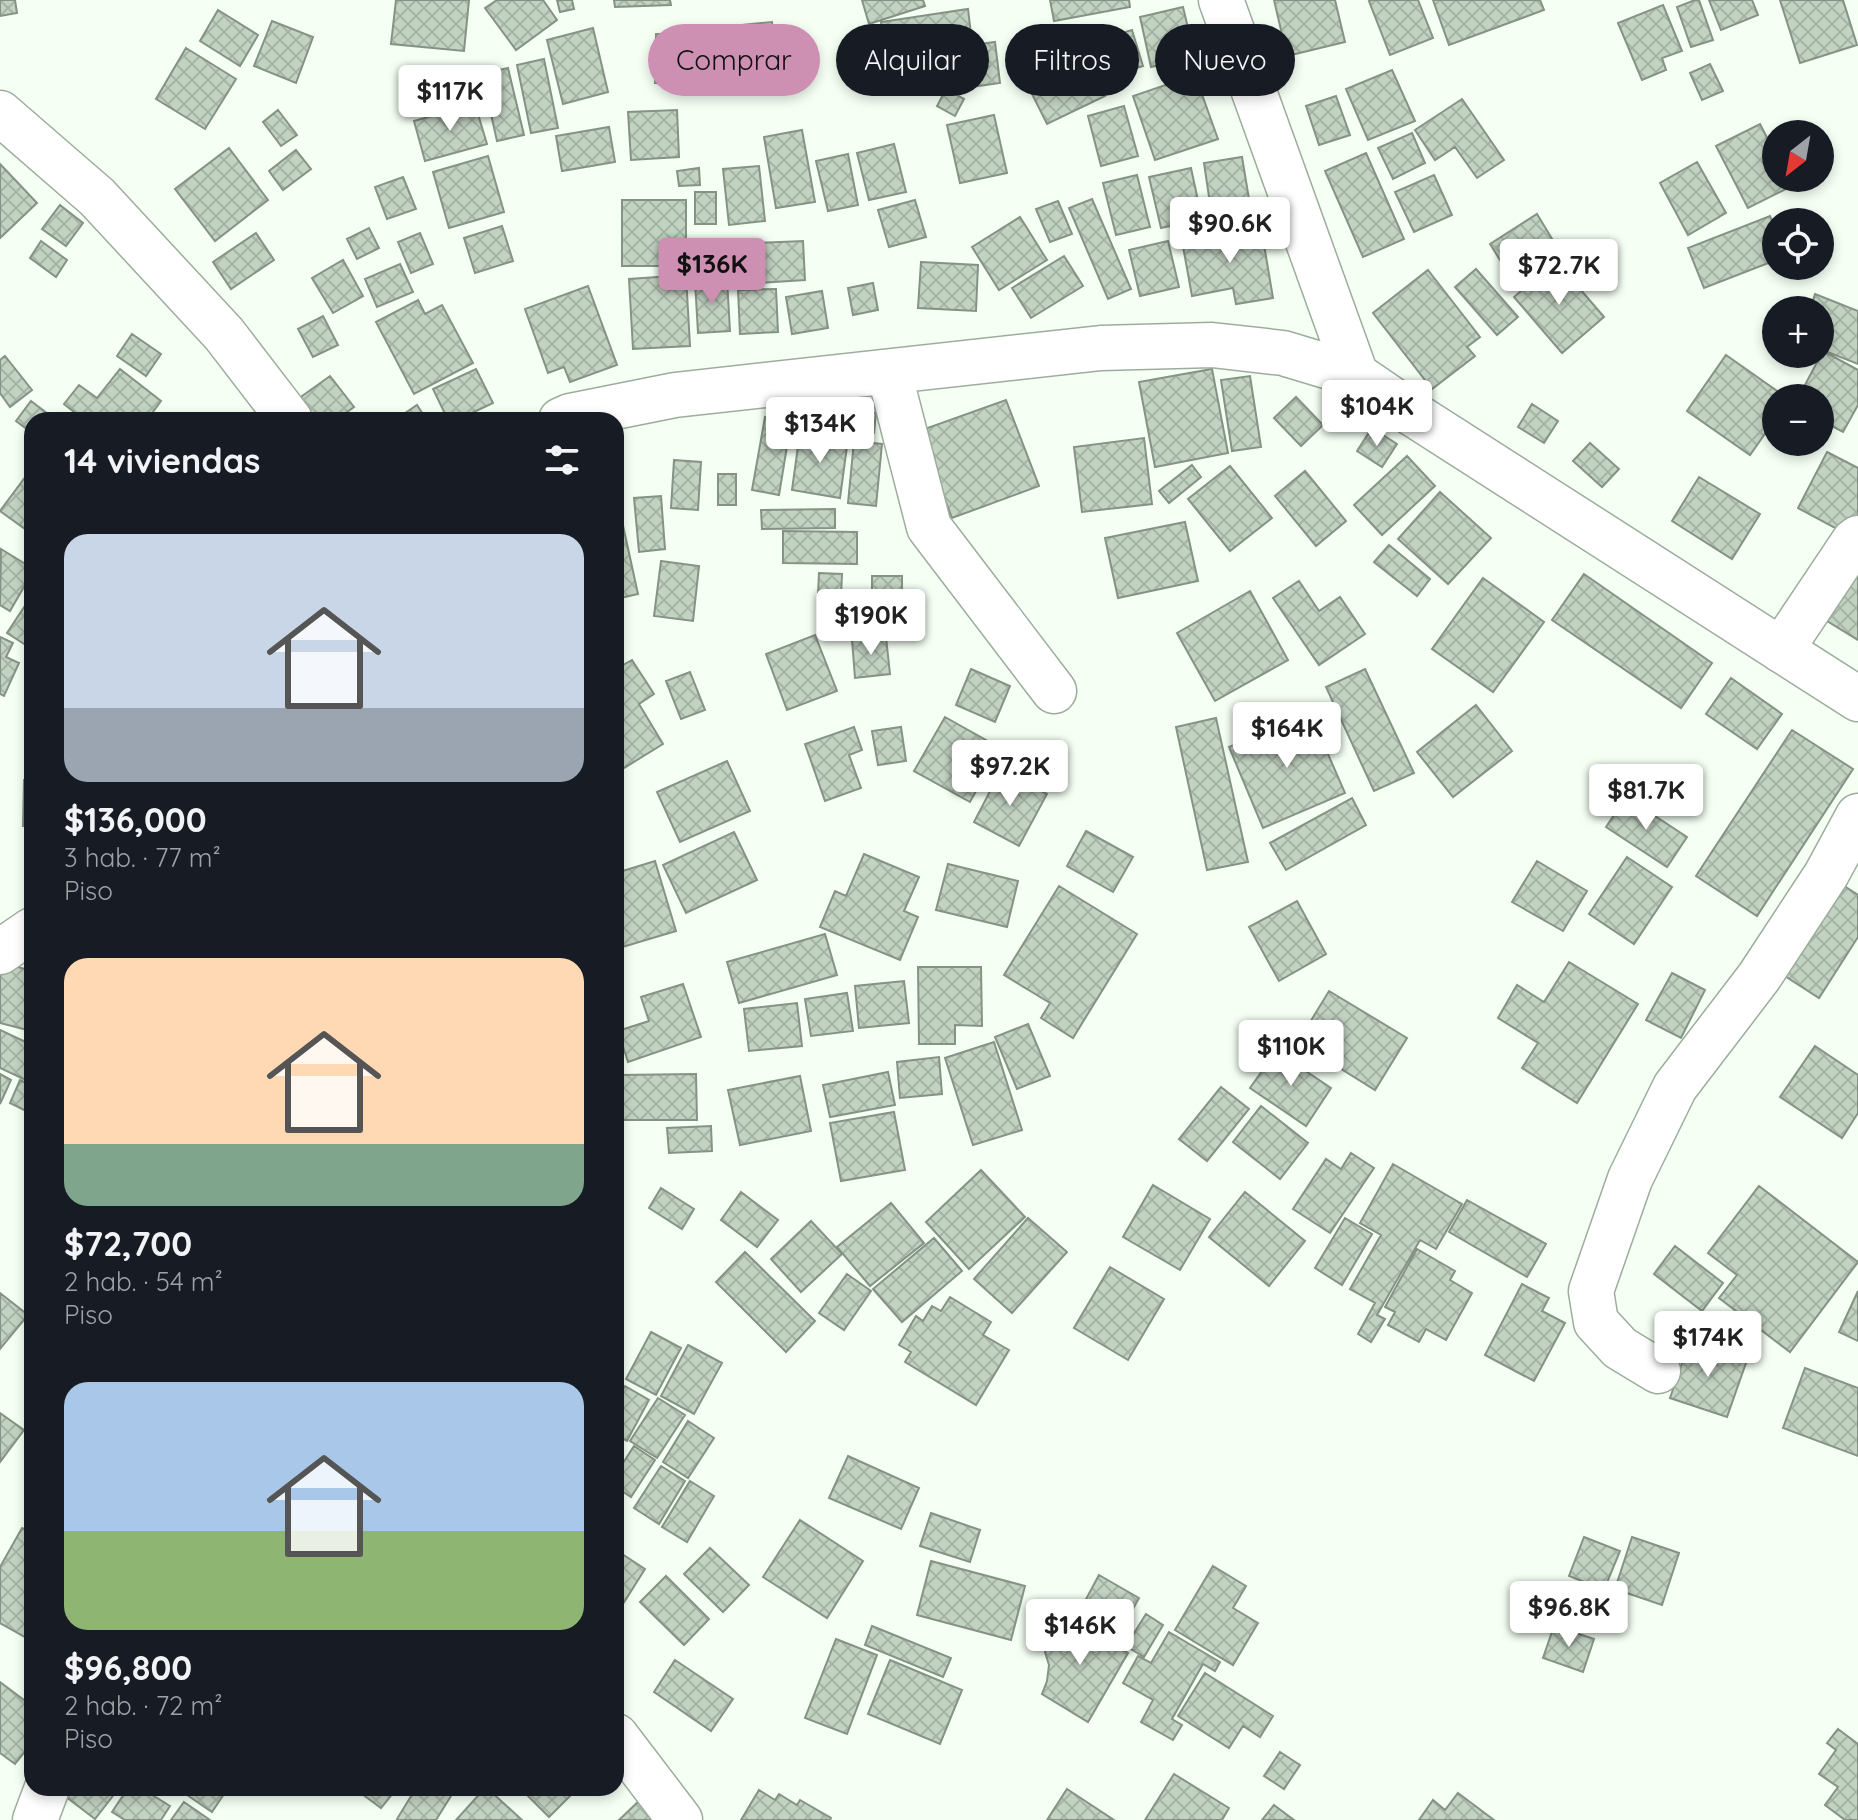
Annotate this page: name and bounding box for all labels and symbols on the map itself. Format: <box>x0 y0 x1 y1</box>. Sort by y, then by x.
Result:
pin: $117K <box>394 65 506 133</box>
north arrow <box>1762 120 1834 192</box>
pin: $90.6K <box>1165 197 1295 265</box>
pin: $136K <box>656 238 768 306</box>
pin: $72.7K <box>1494 239 1624 307</box>
pin: $104K <box>1321 380 1433 448</box>
pin: $134K <box>764 397 876 465</box>
pin: $190K <box>815 589 927 657</box>
pin: $164K <box>1231 702 1343 770</box>
pin: $97.2K <box>945 740 1075 808</box>
pin: $81.7K <box>1581 764 1711 832</box>
pin: $110K <box>1235 1020 1347 1088</box>
pin: $174K <box>1652 1311 1764 1379</box>
pin: $96.8K <box>1504 1581 1634 1649</box>
pin: $146K <box>1024 1599 1136 1667</box>

